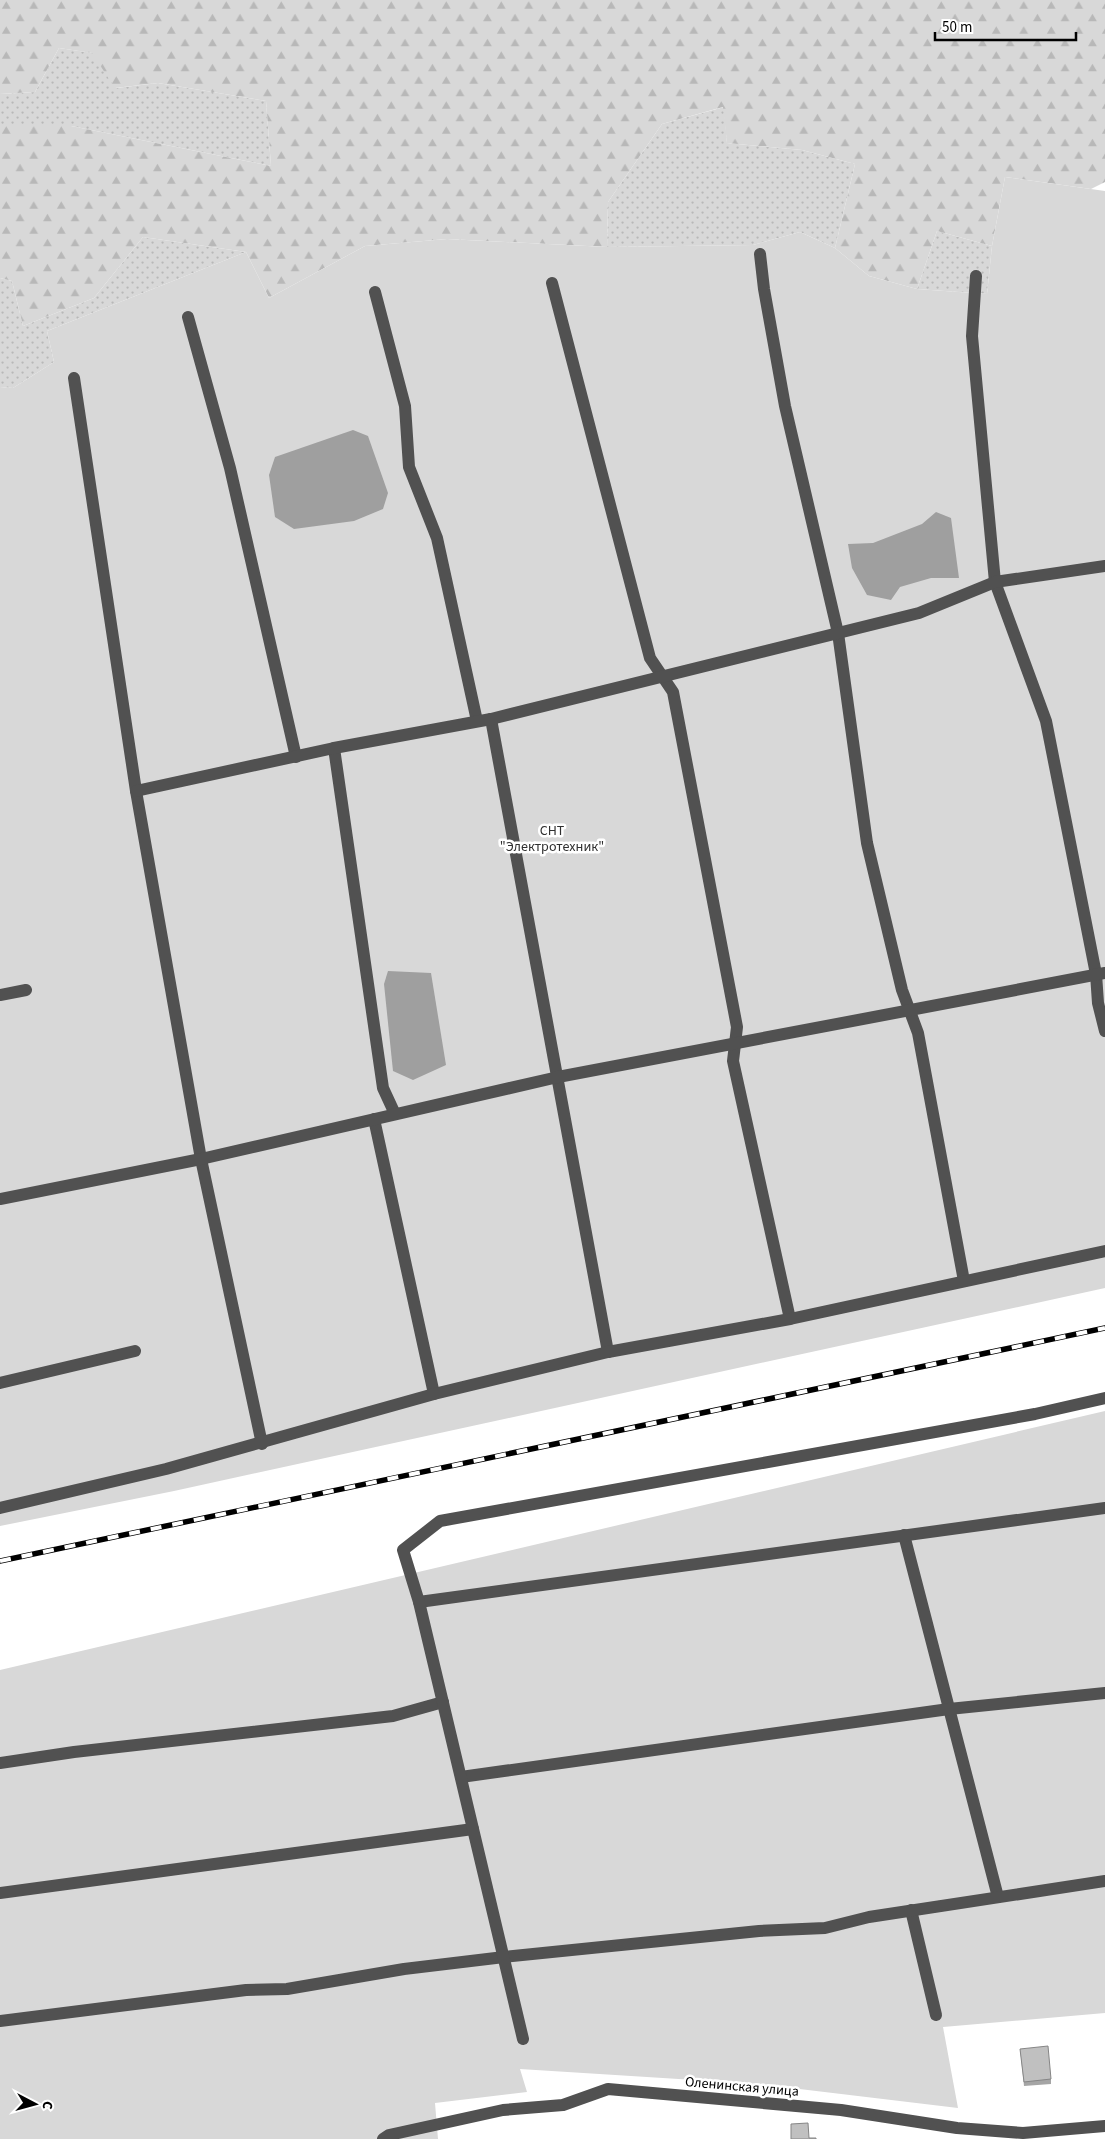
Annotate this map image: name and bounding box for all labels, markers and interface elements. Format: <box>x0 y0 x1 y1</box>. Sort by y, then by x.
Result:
scale bar <box>935 10 1076 42</box>
text: 50 m <box>942 17 972 38</box>
park label: СНТ "Электротехник" <box>500 821 604 857</box>
street label: Оленинская улица <box>684 2072 800 2102</box>
north arrow <box>10 2079 60 2129</box>
text: С <box>37 2100 57 2110</box>

